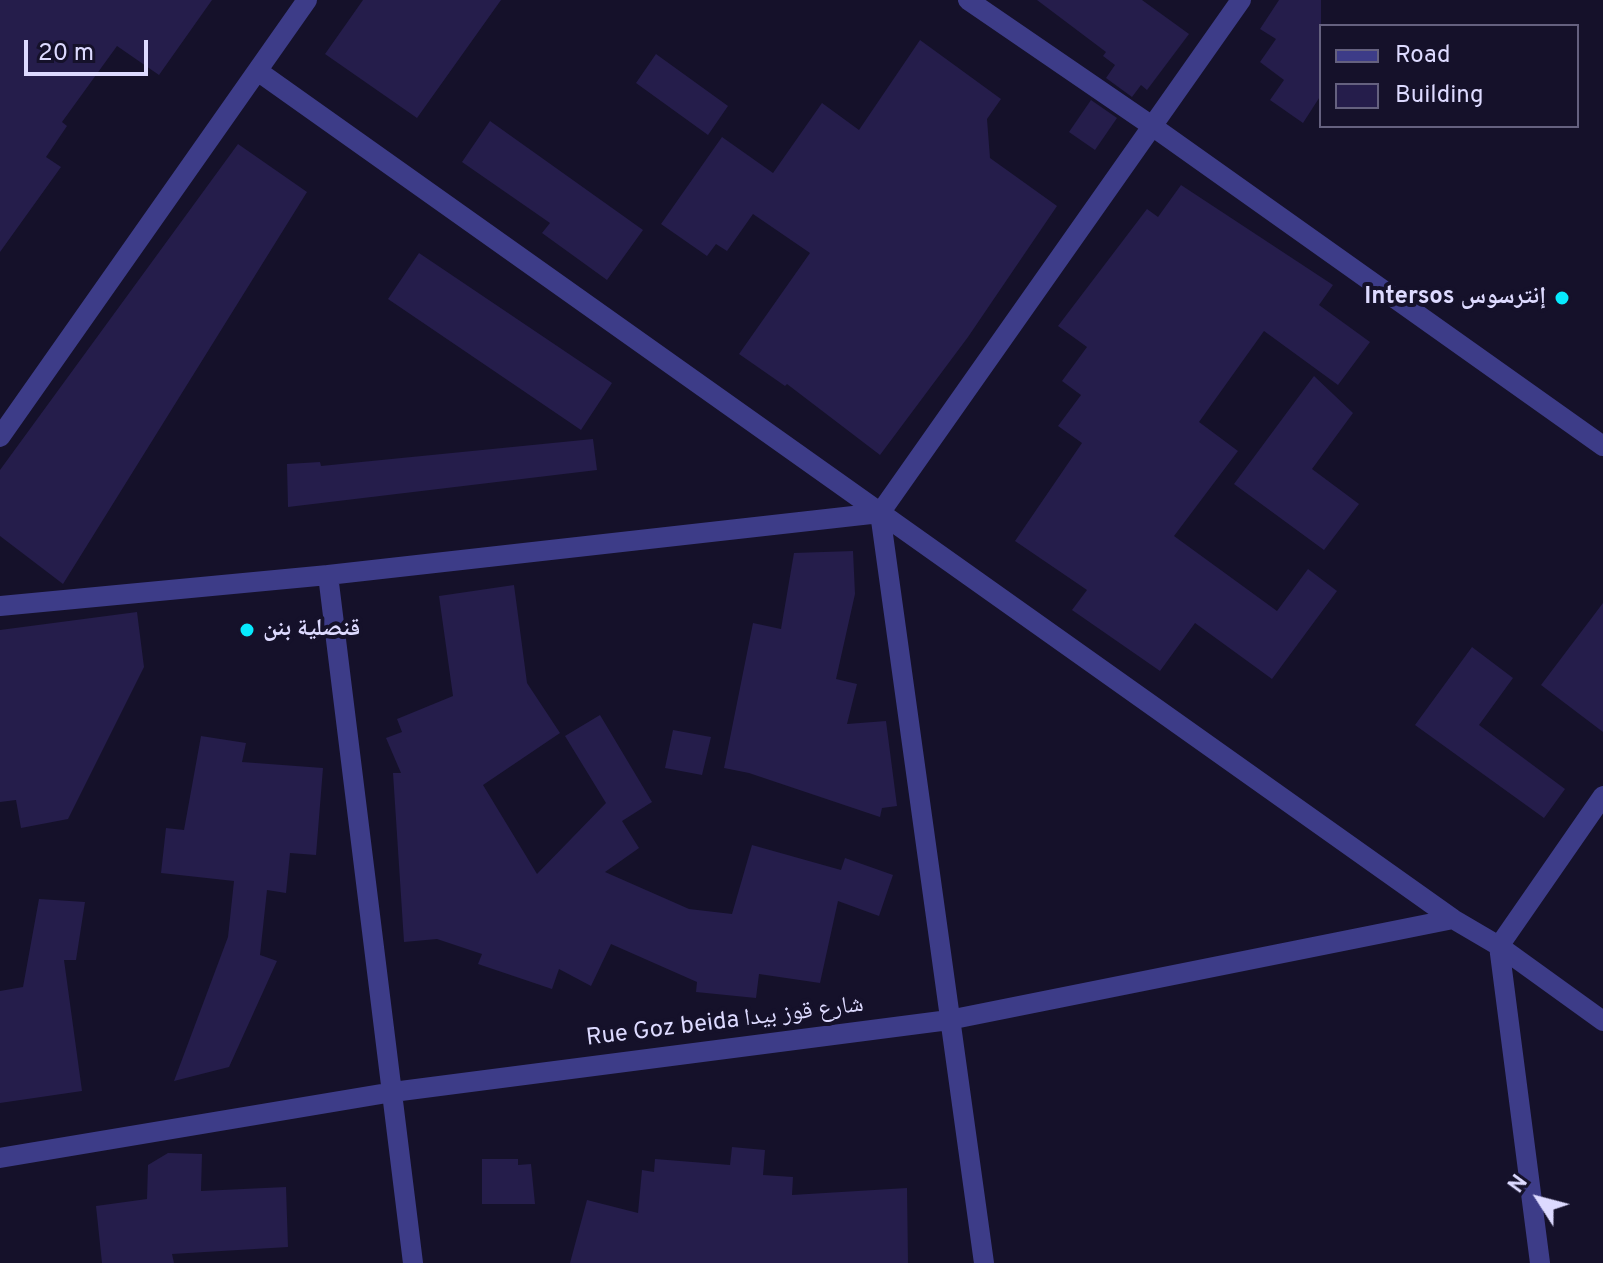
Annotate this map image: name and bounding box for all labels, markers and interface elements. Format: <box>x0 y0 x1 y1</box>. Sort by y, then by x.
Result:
scale bar <box>28 24 152 74</box>
legend <box>1319 24 1579 128</box>
text: 20 m <box>38 39 94 69</box>
text: Road <box>1395 41 1451 71</box>
text: Building <box>1395 81 1484 111</box>
place label: Intersos إنترسوس <box>1364 284 1546 312</box>
marker: Intersos إنترسوس <box>1553 289 1571 307</box>
place label: قنصلية بنن <box>263 616 360 644</box>
marker: قنصلية بنن <box>238 621 256 639</box>
street label: Rue Goz beida شارع قوز بيدا <box>585 992 865 1054</box>
north arrow <box>1499 1159 1579 1239</box>
text: N <box>1504 1170 1535 1199</box>

